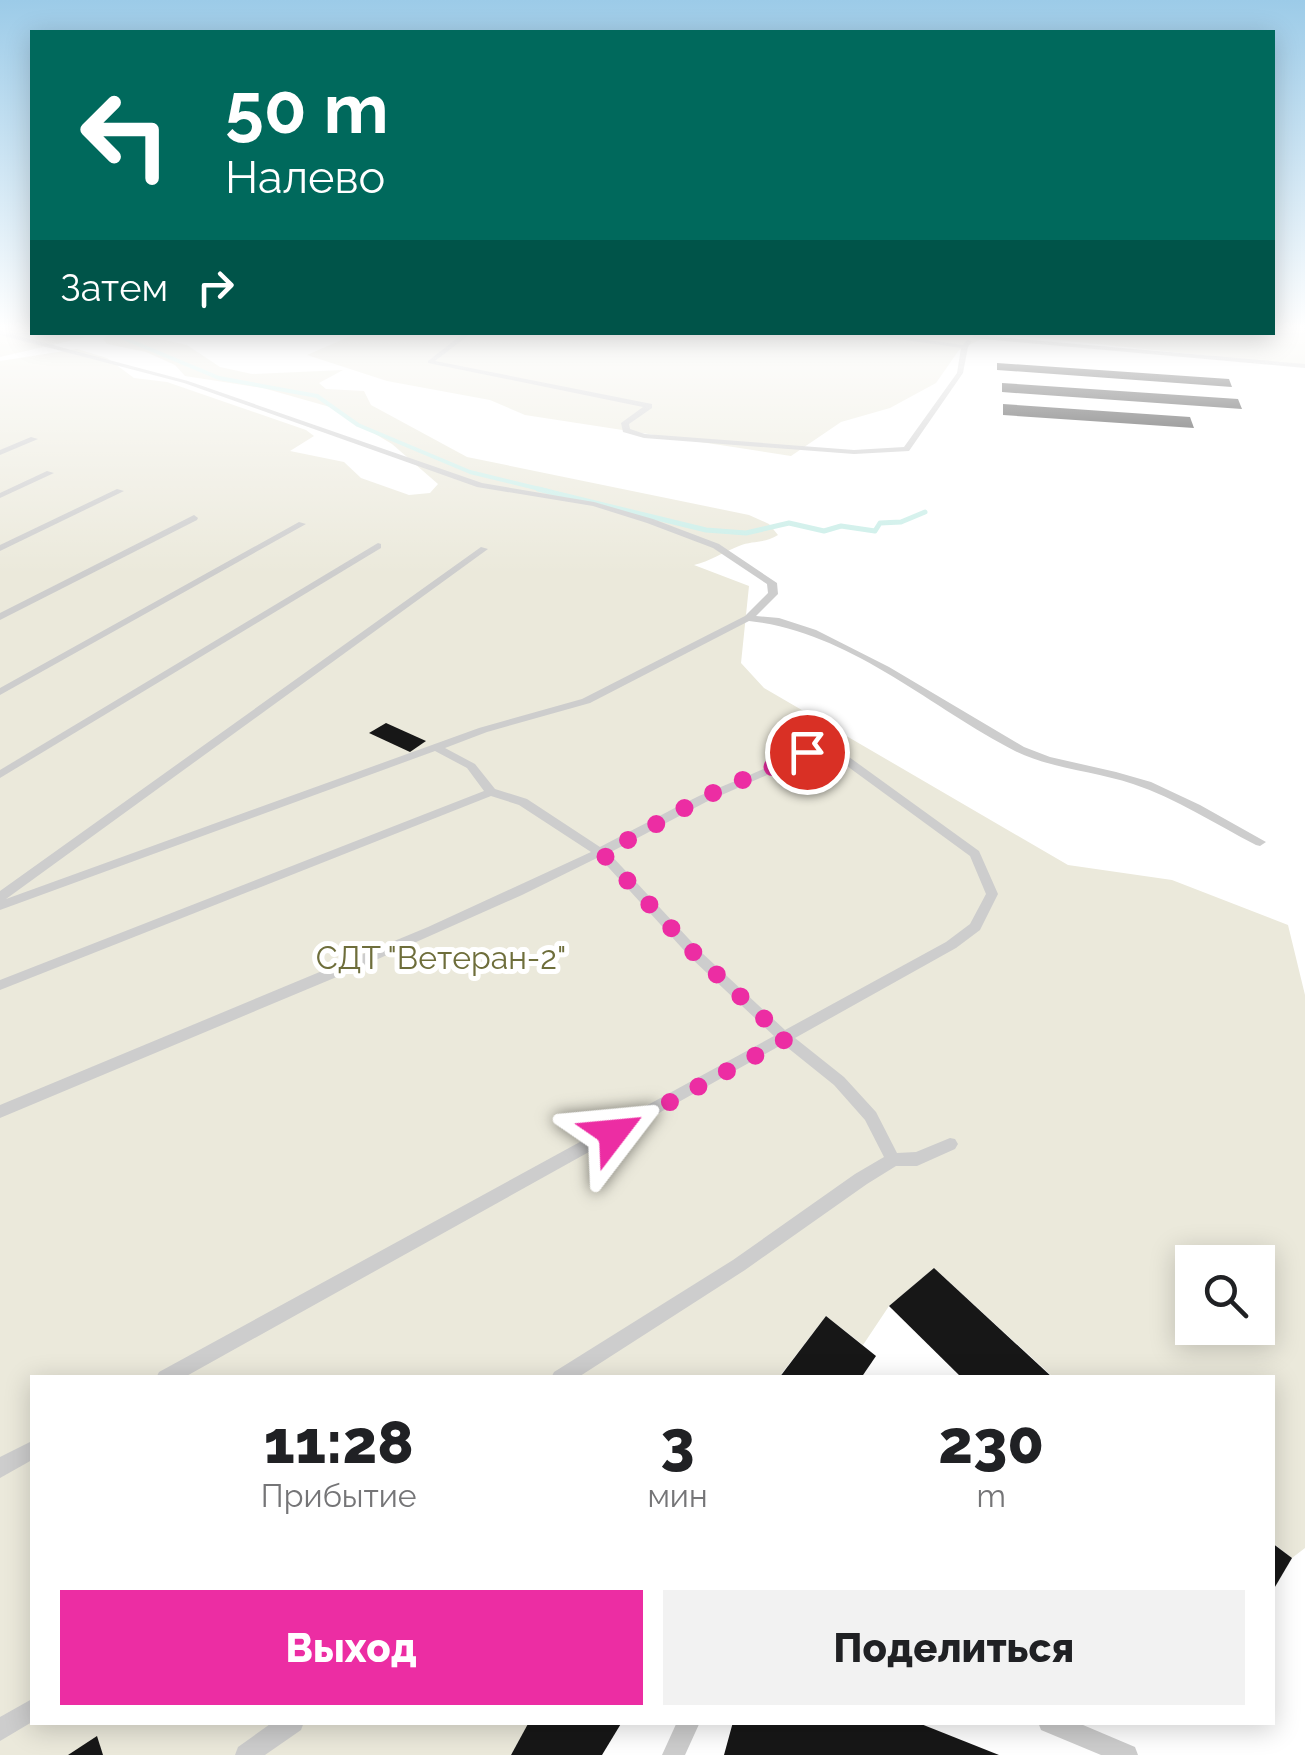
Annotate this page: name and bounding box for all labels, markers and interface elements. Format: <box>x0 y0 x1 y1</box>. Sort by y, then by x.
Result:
text: 50 m <box>225 67 389 149</box>
icon: left <box>60 70 190 200</box>
text: Налево <box>225 151 385 204</box>
icon: right <box>188 260 243 315</box>
text: Затем <box>60 265 168 310</box>
pin <box>765 710 850 795</box>
icon: arrive <box>780 725 835 780</box>
park label: СДТ "Ветеран-2" <box>316 939 566 976</box>
position arrow <box>561 1081 665 1185</box>
map controls <box>1175 1245 1275 1345</box>
button: search <box>1175 1245 1275 1345</box>
text: 11:28 <box>264 1407 414 1477</box>
text: 3 <box>660 1407 695 1477</box>
text: 230 <box>938 1407 1044 1477</box>
text: Прибытие <box>261 1477 417 1514</box>
text: мин <box>647 1477 708 1514</box>
text: m <box>977 1477 1006 1514</box>
button: Выход <box>60 1590 643 1705</box>
button: Поделиться <box>663 1590 1245 1705</box>

